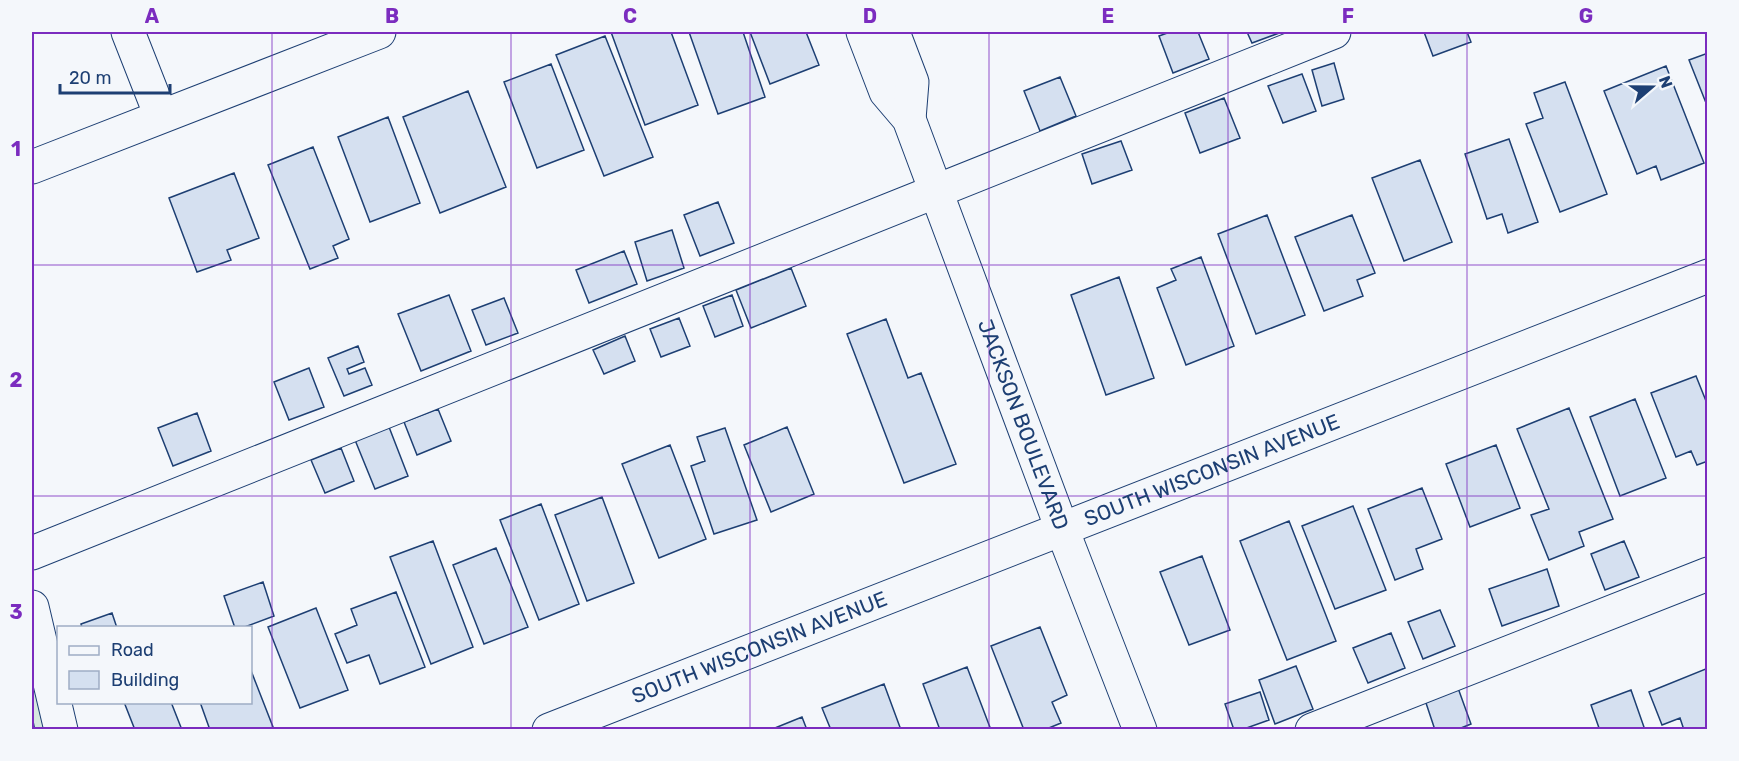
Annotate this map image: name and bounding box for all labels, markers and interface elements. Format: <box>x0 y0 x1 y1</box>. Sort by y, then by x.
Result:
text: A <box>145 4 160 28</box>
text: B <box>385 4 399 28</box>
text: C <box>623 4 637 28</box>
text: D <box>863 4 877 28</box>
text: E <box>1102 4 1114 28</box>
text: F <box>1342 4 1354 28</box>
text: G <box>1579 4 1593 28</box>
scale bar <box>60 57 170 95</box>
north arrow <box>1622 57 1682 117</box>
text: 20 m <box>69 67 111 89</box>
text: N <box>1655 73 1677 91</box>
text: 1 <box>11 137 21 161</box>
street label: JACKSON BOULEVARD <box>973 316 1074 533</box>
text: 2 <box>10 368 23 392</box>
street label: SOUTH WISCONSIN AVENUE <box>1081 409 1343 531</box>
street label: SOUTH WISCONSIN AVENUE <box>628 586 890 708</box>
text: 3 <box>9 600 23 624</box>
legend <box>57 626 252 704</box>
text: Road <box>111 639 154 661</box>
text: Building <box>111 669 179 691</box>

